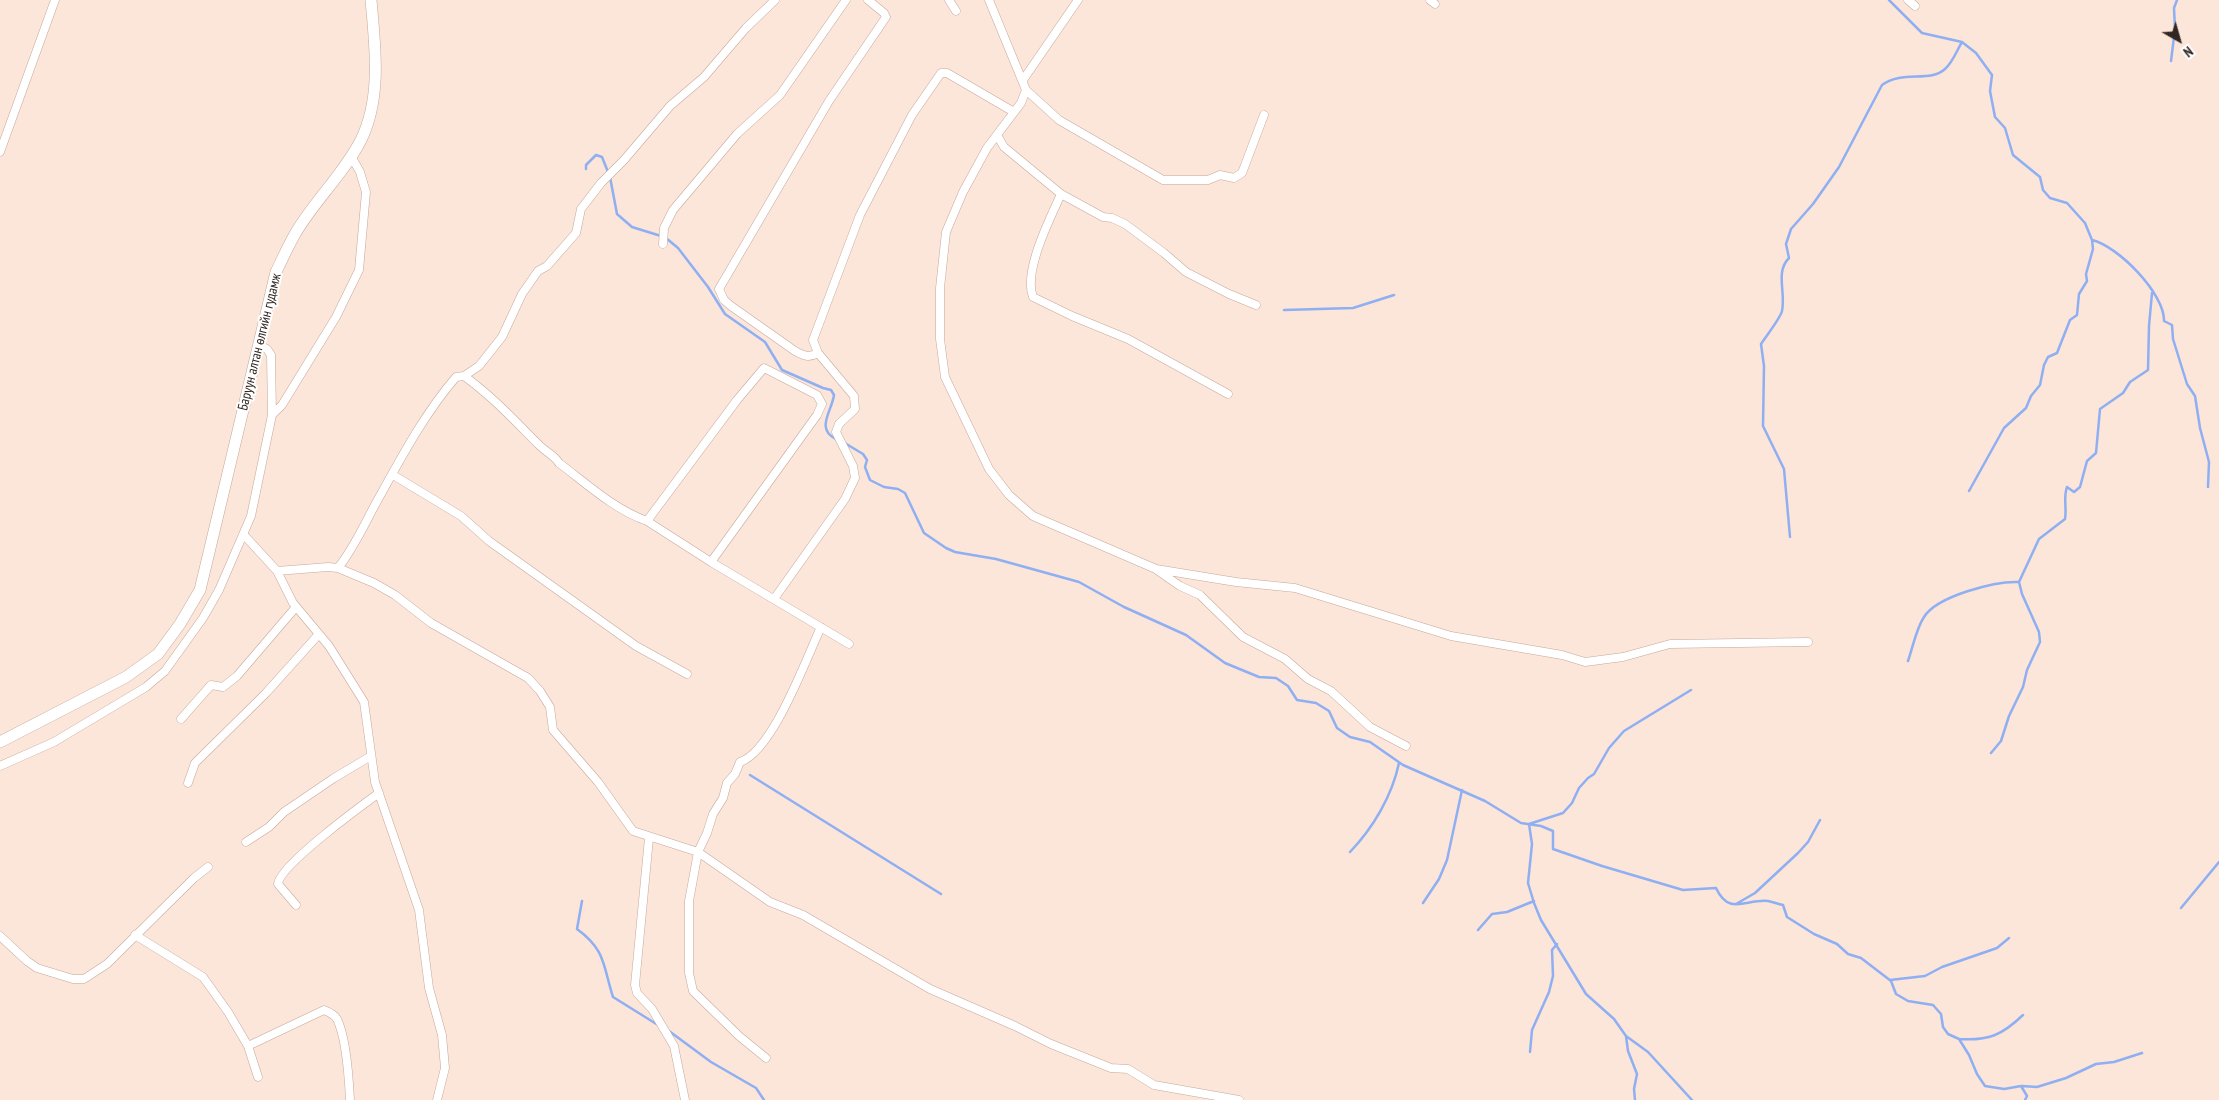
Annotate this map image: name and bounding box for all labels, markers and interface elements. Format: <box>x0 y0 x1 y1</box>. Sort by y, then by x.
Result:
north arrow <box>2154 15 2204 65</box>
text: N <box>2180 42 2197 61</box>
street label: Баруун алтан өлгийн гудамж <box>235 272 285 412</box>

